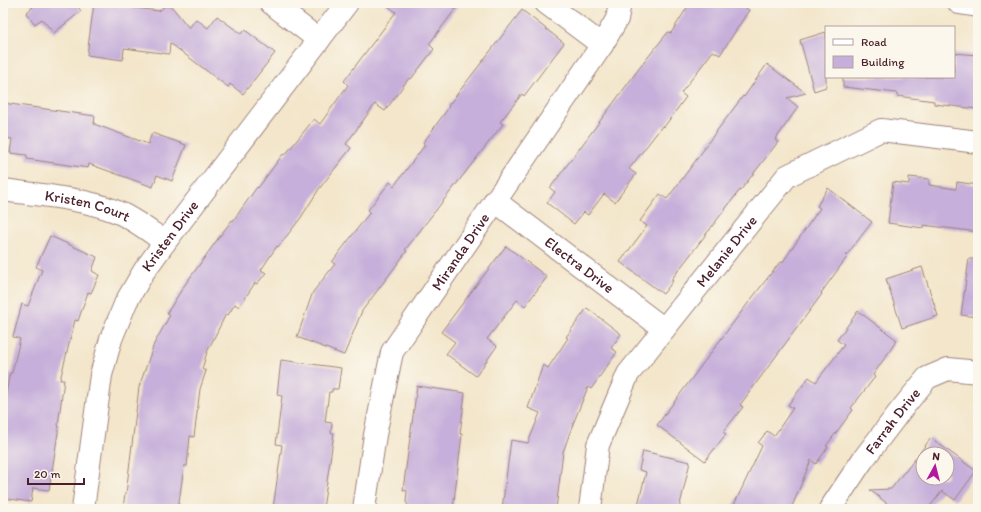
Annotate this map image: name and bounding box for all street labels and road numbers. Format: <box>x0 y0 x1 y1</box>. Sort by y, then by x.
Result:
street label: Kristen Court <box>44 186 134 226</box>
street label: Kristen Drive <box>138 197 202 275</box>
street label: Miranda Drive <box>428 209 493 294</box>
street label: Melanie Drive <box>692 212 761 291</box>
street label: Electra Drive <box>541 233 618 297</box>
street label: Farrah Drive <box>861 384 924 458</box>

